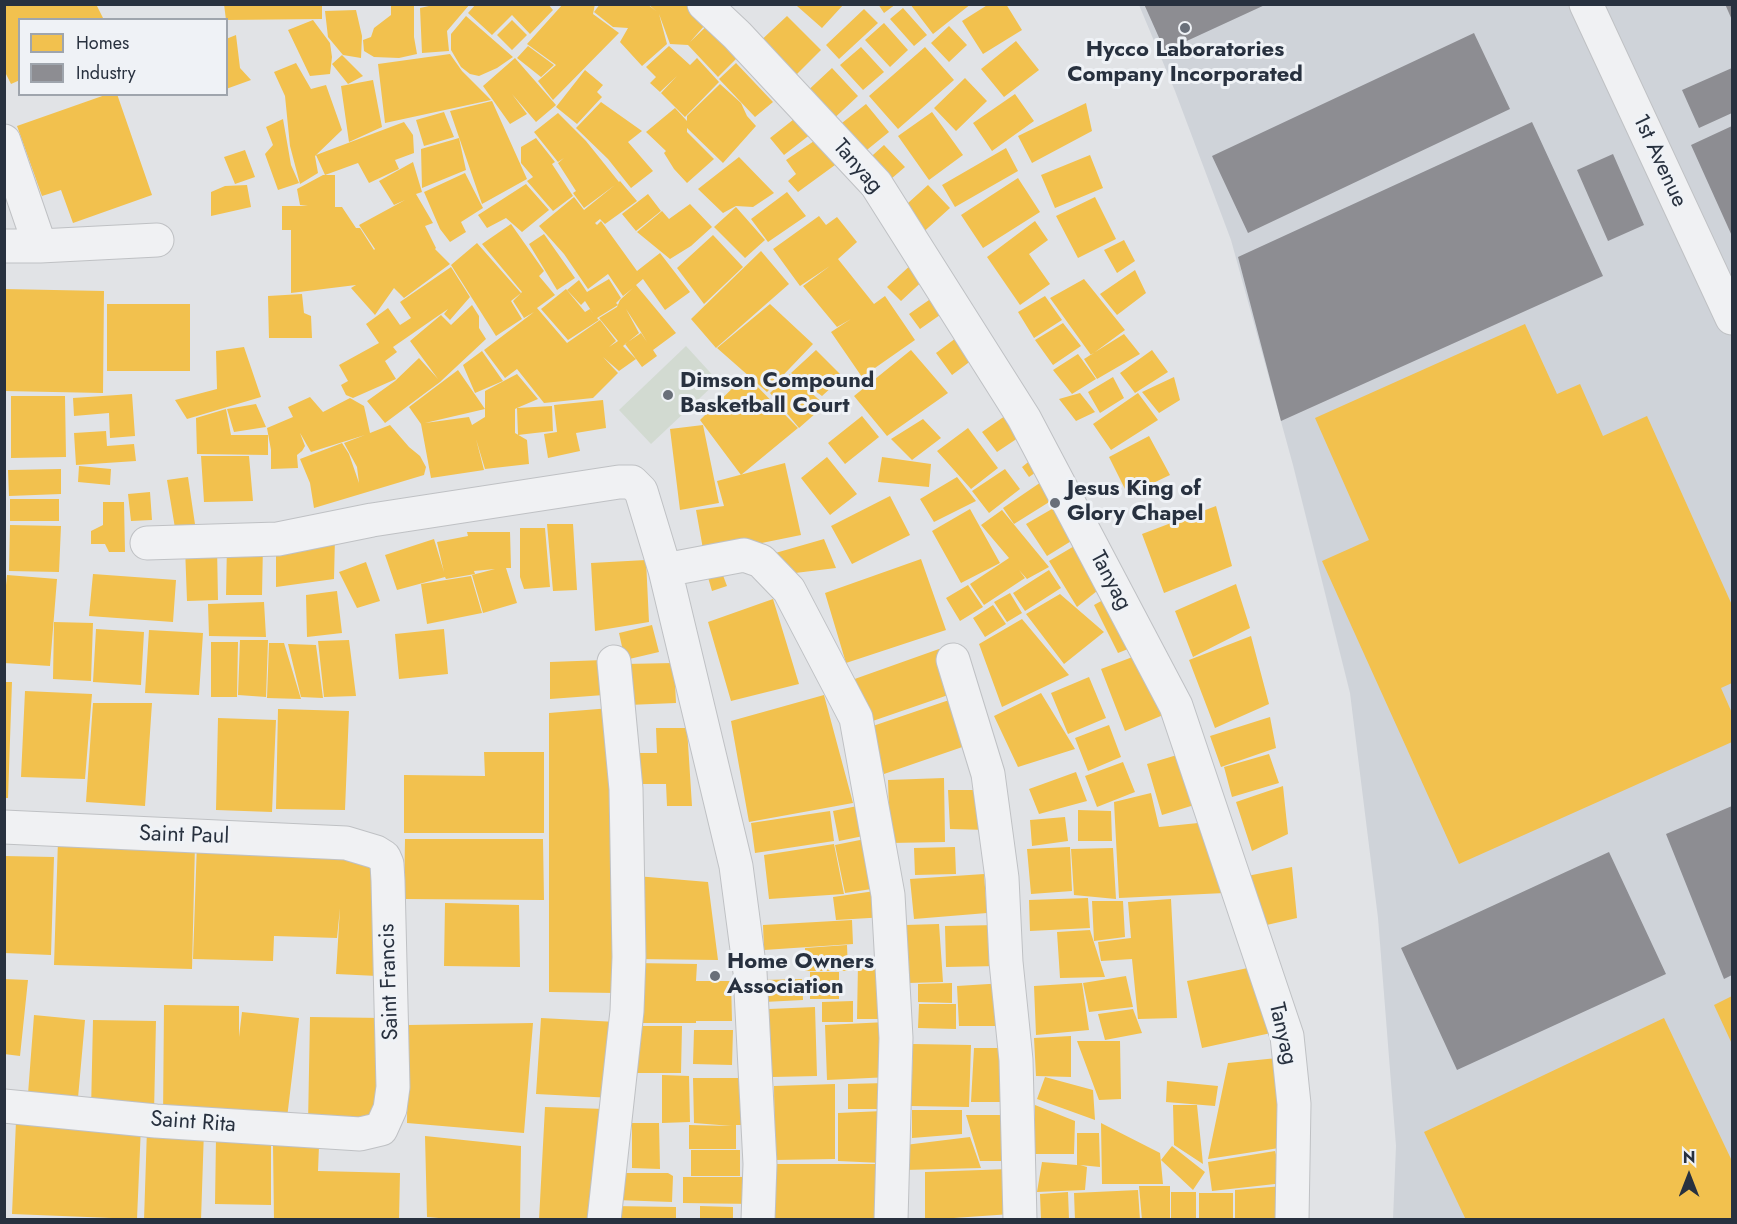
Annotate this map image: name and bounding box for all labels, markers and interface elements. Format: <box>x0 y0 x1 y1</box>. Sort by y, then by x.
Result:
legend <box>18 18 228 96</box>
marker: Hycco Laboratories Company Incorporated <box>1178 21 1192 35</box>
text: Homes <box>76 30 129 56</box>
place label: Hycco Laboratories Company Incorporated <box>1067 38 1303 90</box>
text: Industry <box>76 60 136 86</box>
street label: 1st Avenue <box>1626 110 1692 212</box>
street label: Tanyag <box>826 135 888 199</box>
place label: Dimson Compound Basketball Court <box>680 369 874 420</box>
marker: Dimson Compound Basketball Court <box>661 388 675 402</box>
place label: Jesus King of Glory Chapel <box>1067 477 1204 528</box>
marker: Jesus King of Glory Chapel <box>1048 496 1062 510</box>
street label: Tanyag <box>1084 547 1136 615</box>
street label: Saint Paul <box>138 821 230 851</box>
street label: Saint Francis <box>375 923 405 1041</box>
place label: Home Owners Association <box>727 950 874 1002</box>
marker: Home Owners Association <box>708 969 722 983</box>
street label: Tanyag <box>1262 1000 1302 1068</box>
street label: Saint Rita <box>149 1107 237 1139</box>
north arrow <box>1659 1146 1719 1206</box>
text: N <box>1683 1146 1695 1169</box>

